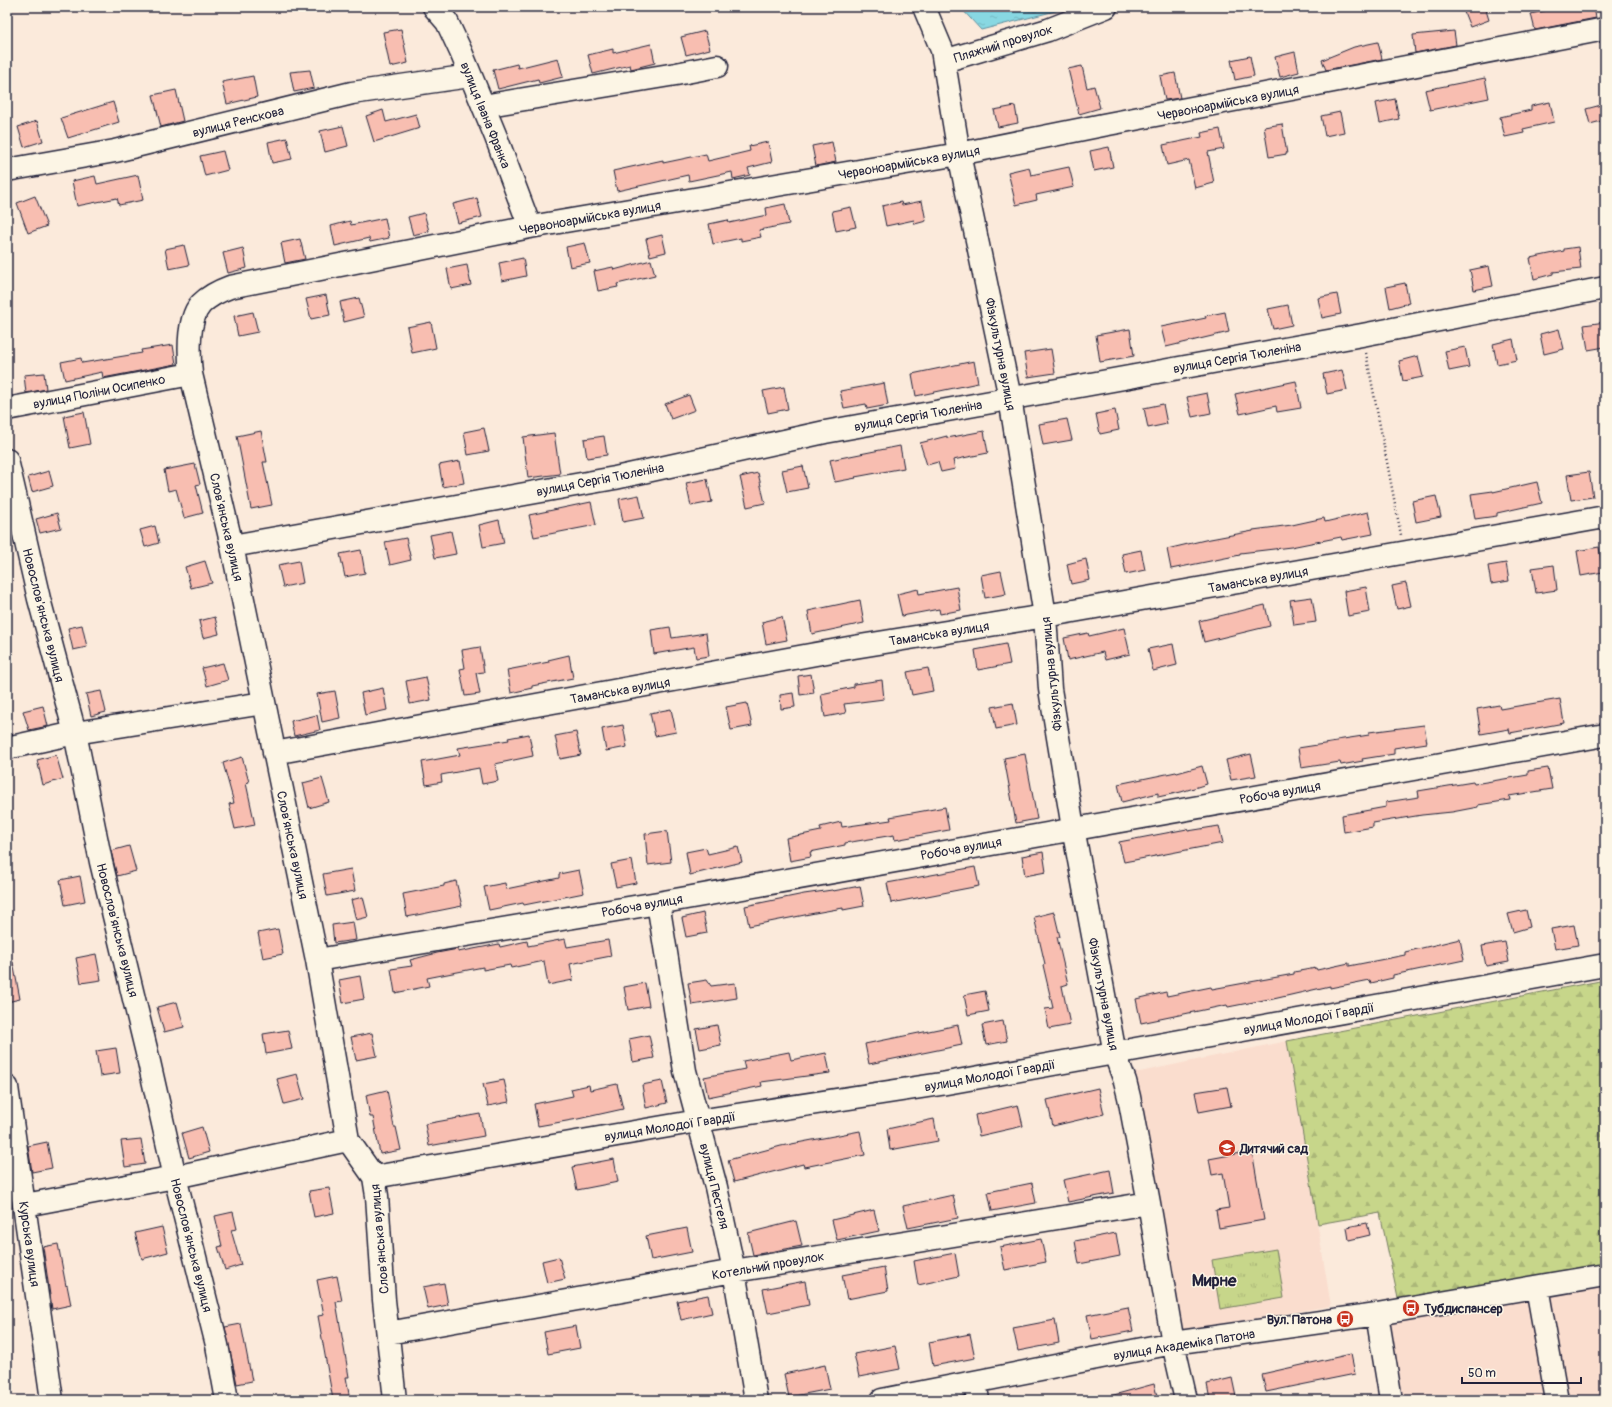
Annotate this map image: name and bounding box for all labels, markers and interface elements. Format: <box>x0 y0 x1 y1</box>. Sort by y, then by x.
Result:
street label: Пляжний провулок <box>952 21 1055 67</box>
street label: вулиця Івана Франка <box>456 60 514 171</box>
street label: Червоноармійська вулиця <box>1156 81 1300 125</box>
street label: вулиця Ренскова <box>191 103 286 141</box>
street label: Червоноармійська вулиця <box>837 143 981 183</box>
street label: Червоноармійська вулиця <box>518 198 662 238</box>
street label: Фізкультурна вулиця <box>981 296 1019 412</box>
street label: вулиця Сергія Тюленіна <box>1172 339 1302 377</box>
street label: вулиця Поліни Осипенко <box>32 371 167 413</box>
street label: вулиця Сергія Тюленіна <box>853 397 983 435</box>
street label: вулиця Сергія Тюленіна <box>535 460 665 500</box>
street label: Слов'янська вулиця <box>206 472 246 583</box>
street label: Новослов'янська вулиця <box>19 547 67 684</box>
street label: Таманська вулиця <box>1207 563 1309 597</box>
street label: Фізкультурна вулиця <box>1038 616 1066 732</box>
street label: Таманська вулиця <box>888 618 990 650</box>
street label: Таманська вулиця <box>569 674 671 708</box>
street label: Робоча вулиця <box>1238 778 1322 808</box>
street label: Слов'янська вулиця <box>273 790 311 901</box>
street label: Робоча вулиця <box>919 834 1003 864</box>
street label: Новослов'янська вулиця <box>93 862 141 999</box>
street label: Робоча вулиця <box>600 891 684 921</box>
street label: Фізкультурна вулиця <box>1084 936 1122 1052</box>
street label: вулиця Молодої Гвардії <box>1242 1000 1376 1038</box>
street label: вулиця Молодої Гвардії <box>923 1057 1057 1095</box>
street label: вулиця Молодої Гвардії <box>603 1109 737 1145</box>
school or university icon: Дитячий сад <box>1217 1138 1237 1158</box>
place label: Дитячий сад <box>1239 1141 1308 1157</box>
street label: вулиця Пестеля <box>696 1142 732 1231</box>
street label: Новослов'янська вулиця <box>167 1177 215 1314</box>
street label: Слов'янська вулиця <box>367 1183 393 1295</box>
street label: Курська вулиця <box>15 1200 43 1288</box>
street label: Котельний провулок <box>711 1248 826 1284</box>
district label: Мирне <box>1192 1270 1237 1291</box>
bus stop icon: Тубдиспансер <box>1401 1298 1421 1318</box>
place label: Тубдиспансер <box>1423 1301 1503 1317</box>
bus stop icon: Вул. Патона <box>1335 1309 1355 1329</box>
place label: Вул. Патона <box>1267 1312 1332 1328</box>
street label: вулиця Академіка Патона <box>1112 1326 1256 1364</box>
scale bar <box>1462 1359 1581 1385</box>
text: 50 m <box>1468 1366 1496 1381</box>

